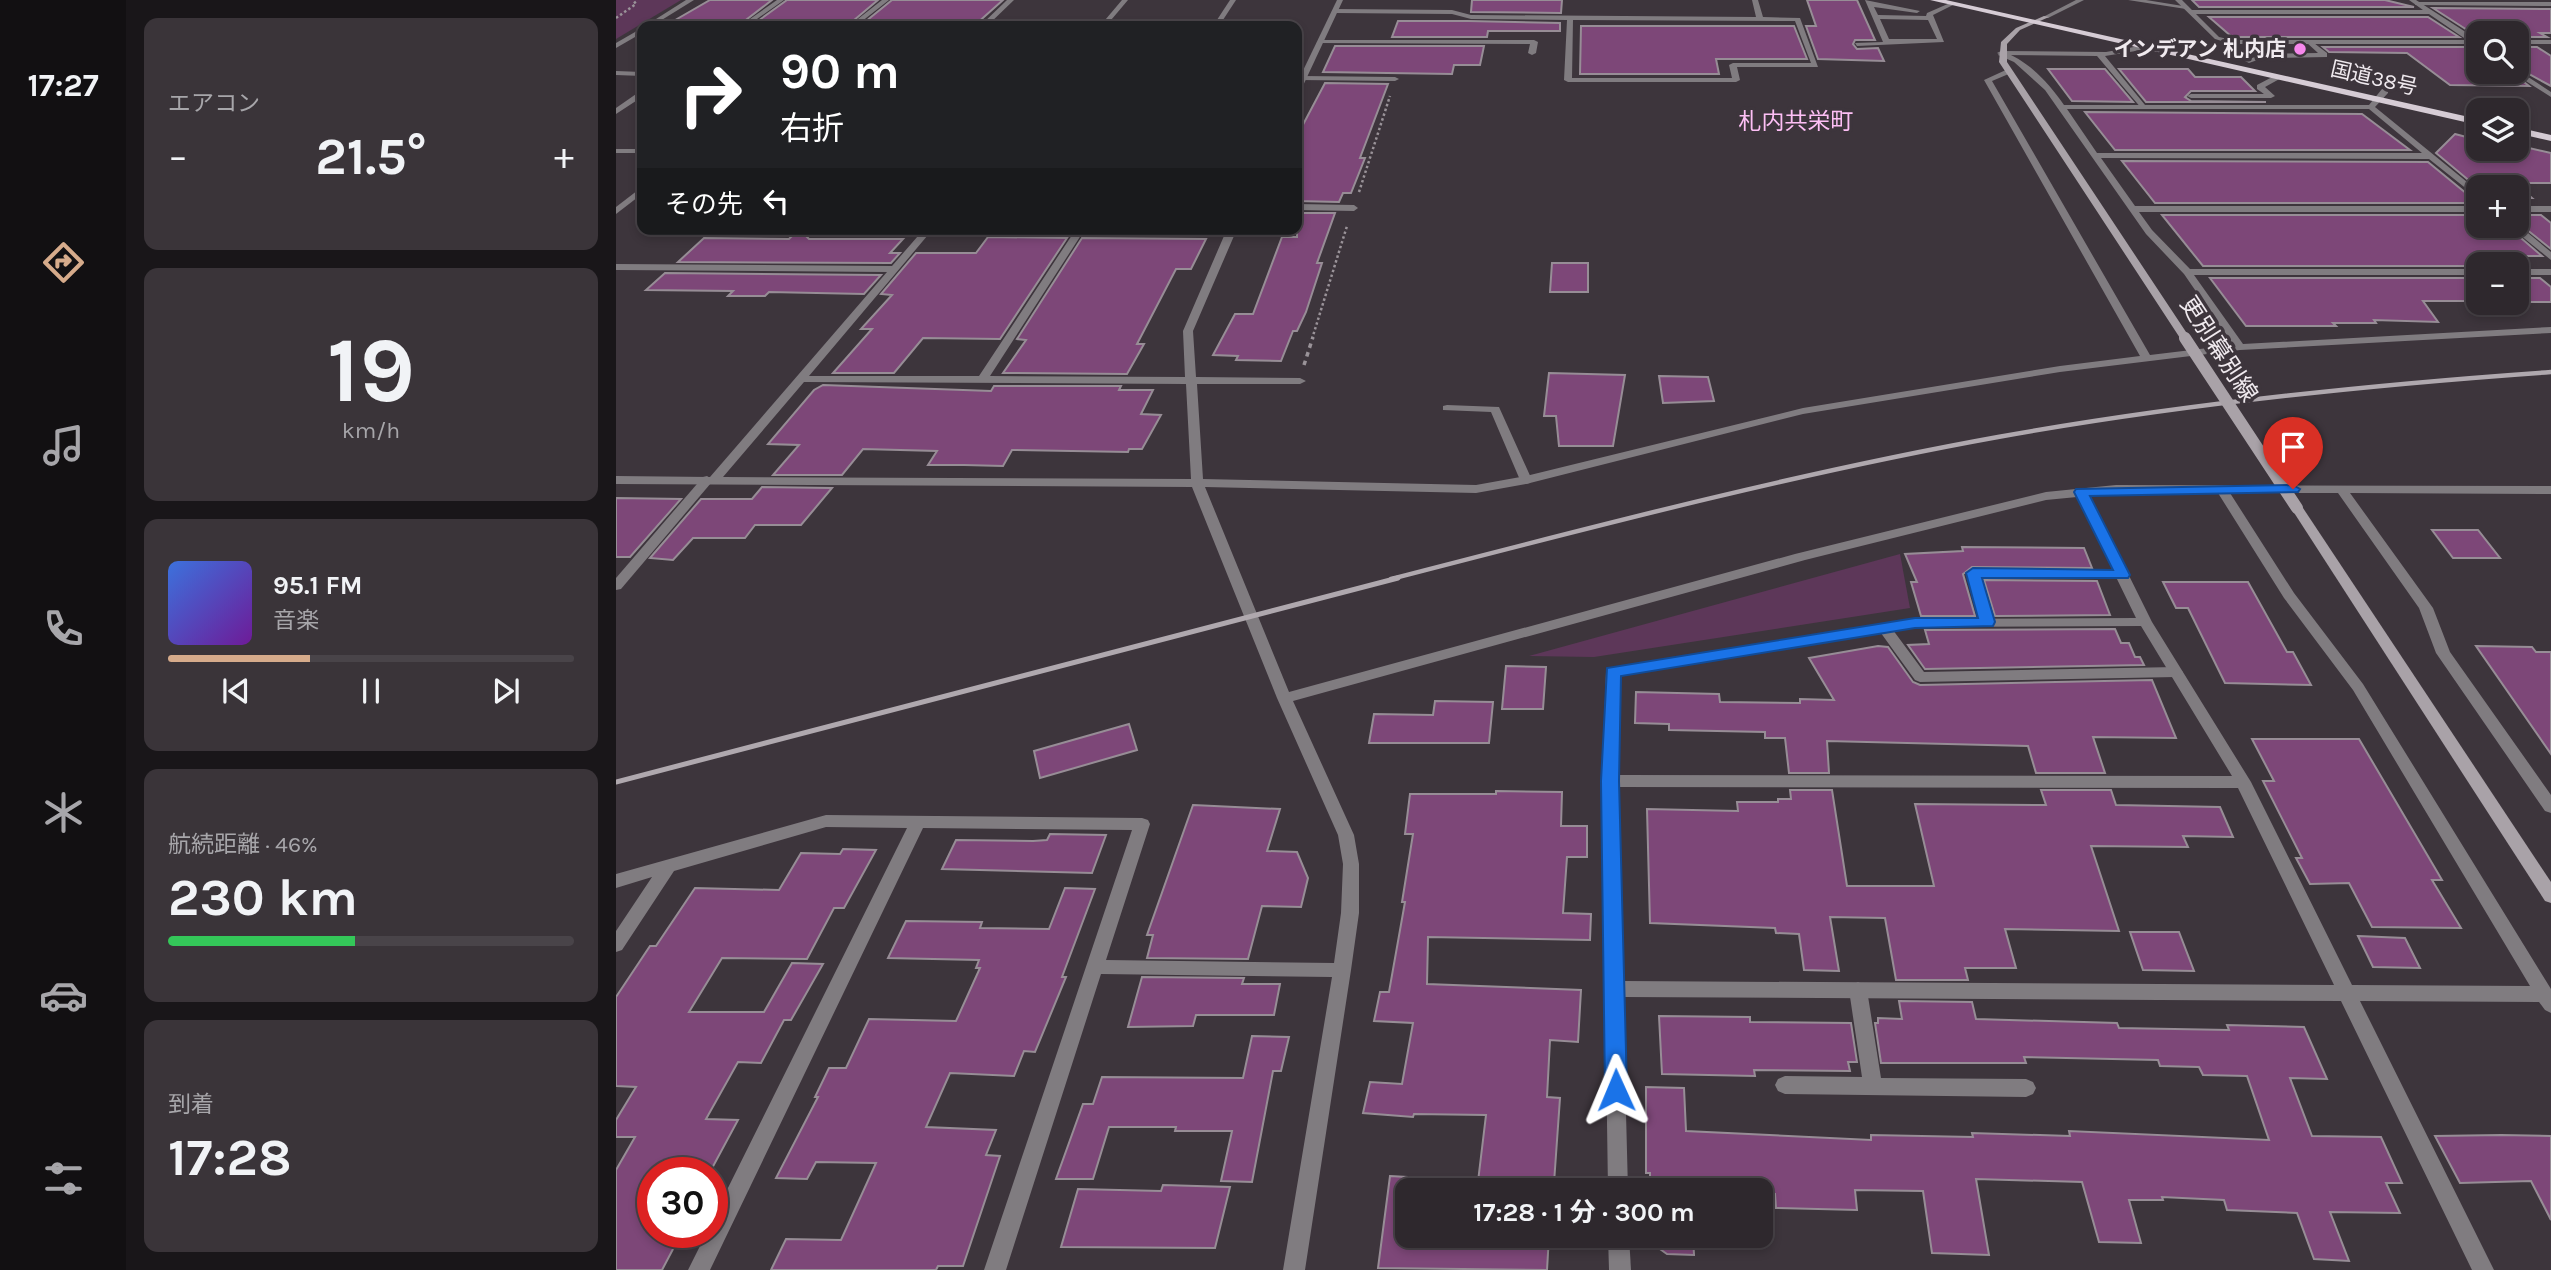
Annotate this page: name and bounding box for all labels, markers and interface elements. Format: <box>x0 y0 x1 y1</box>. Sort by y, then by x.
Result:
map controls <box>2466 21 2529 315</box>
button: search <box>2466 21 2529 84</box>
place label: インデアン 札内店 <box>2114 37 2286 61</box>
marker: インデアン 札内店 <box>2292 41 2308 57</box>
text: 90 m <box>780 43 900 100</box>
icon: right <box>665 49 756 140</box>
street label: 国道38号 <box>2328 56 2420 100</box>
text: 17:27 <box>27 67 99 104</box>
text: エアコン <box>168 90 260 117</box>
button: layers <box>2466 98 2529 161</box>
district label: 札内共栄町 <box>1739 108 1854 135</box>
text: 右折 <box>780 110 844 147</box>
text: 21.5° <box>315 126 427 187</box>
text: − <box>168 134 188 179</box>
text: + <box>554 134 574 179</box>
button: + <box>2466 175 2529 238</box>
icon: left <box>757 182 795 220</box>
text: その先 <box>665 189 743 220</box>
icon: directions <box>39 238 88 287</box>
button: − <box>2466 252 2529 315</box>
street label: 更別幕別線 <box>2175 291 2263 407</box>
text: 19 <box>327 318 415 424</box>
text: km/h <box>342 417 400 444</box>
pin <box>2263 417 2323 489</box>
icon: music <box>39 421 88 470</box>
icon: arrive <box>2274 428 2312 466</box>
text: 95.1 FM <box>273 570 362 601</box>
icon: phone <box>39 604 88 653</box>
text: 音楽 <box>273 607 319 634</box>
icon: previous <box>217 672 255 710</box>
icon: pause <box>352 672 390 710</box>
icon: next <box>487 672 525 710</box>
icon: climate <box>39 788 88 837</box>
text: 航続距離 · 46% <box>168 831 318 858</box>
text: 230 km <box>168 867 358 928</box>
icon: car <box>39 971 88 1020</box>
position arrow <box>1579 1053 1653 1127</box>
text: 到着 <box>168 1091 214 1118</box>
text: 17:28 <box>168 1127 292 1188</box>
icon: filters <box>39 1154 88 1203</box>
speed limit sign: 30 <box>637 1157 728 1248</box>
text: 17:28 · 1 分 · 300 m <box>1473 1197 1695 1228</box>

